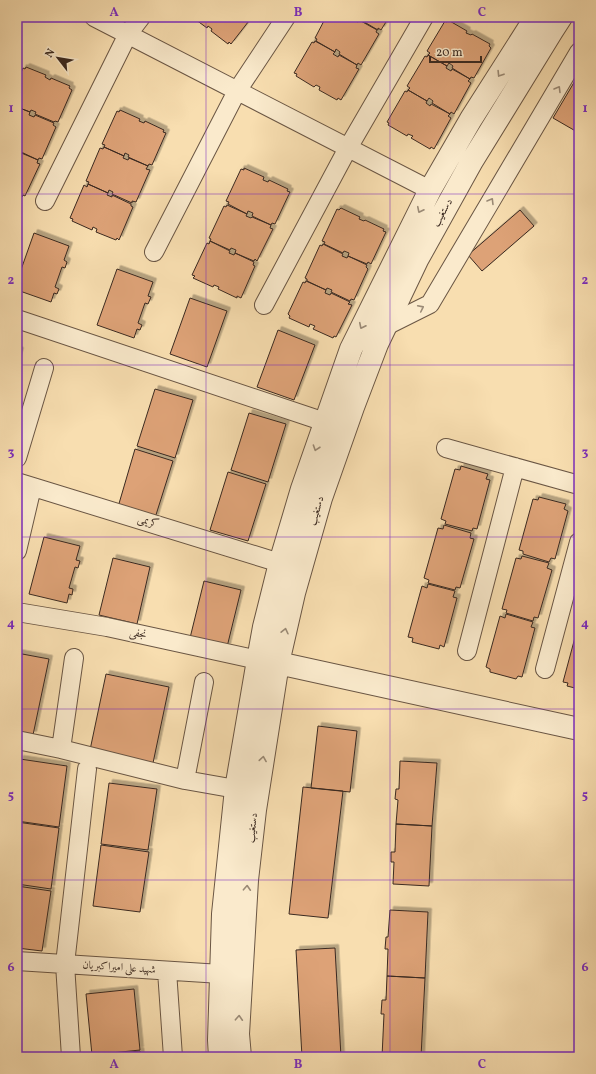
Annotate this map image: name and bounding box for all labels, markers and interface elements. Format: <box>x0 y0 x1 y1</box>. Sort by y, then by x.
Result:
text: A <box>109 4 119 22</box>
text: B <box>294 4 303 22</box>
text: C <box>478 4 486 22</box>
north arrow <box>38 38 78 78</box>
scale bar <box>430 38 481 64</box>
text: 20 m <box>436 45 463 61</box>
text: N <box>42 46 59 61</box>
one-way arrow <box>498 69 505 76</box>
one-way arrow <box>553 86 560 93</box>
text: 1 <box>8 100 14 118</box>
text: 1 <box>582 100 588 118</box>
street label: دستغیب <box>429 196 457 230</box>
one-way arrow <box>487 198 494 205</box>
one-way arrow <box>417 205 425 213</box>
text: 2 <box>8 272 15 290</box>
text: 2 <box>582 272 589 290</box>
one-way arrow <box>417 305 425 313</box>
one-way arrow <box>359 322 367 329</box>
text: 3 <box>8 444 15 462</box>
one-way arrow <box>312 444 321 451</box>
text: 3 <box>582 444 589 462</box>
street label: دستغیب <box>306 494 328 528</box>
street label: کریمی <box>136 512 160 532</box>
text: 4 <box>7 615 15 633</box>
text: 4 <box>581 615 589 633</box>
street label: نجفی <box>128 625 148 643</box>
one-way arrow <box>281 628 289 635</box>
one-way arrow <box>258 756 267 762</box>
text: 5 <box>8 787 14 805</box>
text: 5 <box>582 787 588 805</box>
street label: دستغیب <box>244 812 262 844</box>
one-way arrow <box>242 885 251 891</box>
street label: شهید علی امیراکبریان <box>82 958 156 978</box>
text: 6 <box>7 959 15 977</box>
text: 6 <box>581 959 589 977</box>
one-way arrow <box>234 1015 243 1021</box>
text: A <box>109 1056 119 1074</box>
text: B <box>294 1056 303 1074</box>
text: C <box>478 1056 486 1074</box>

